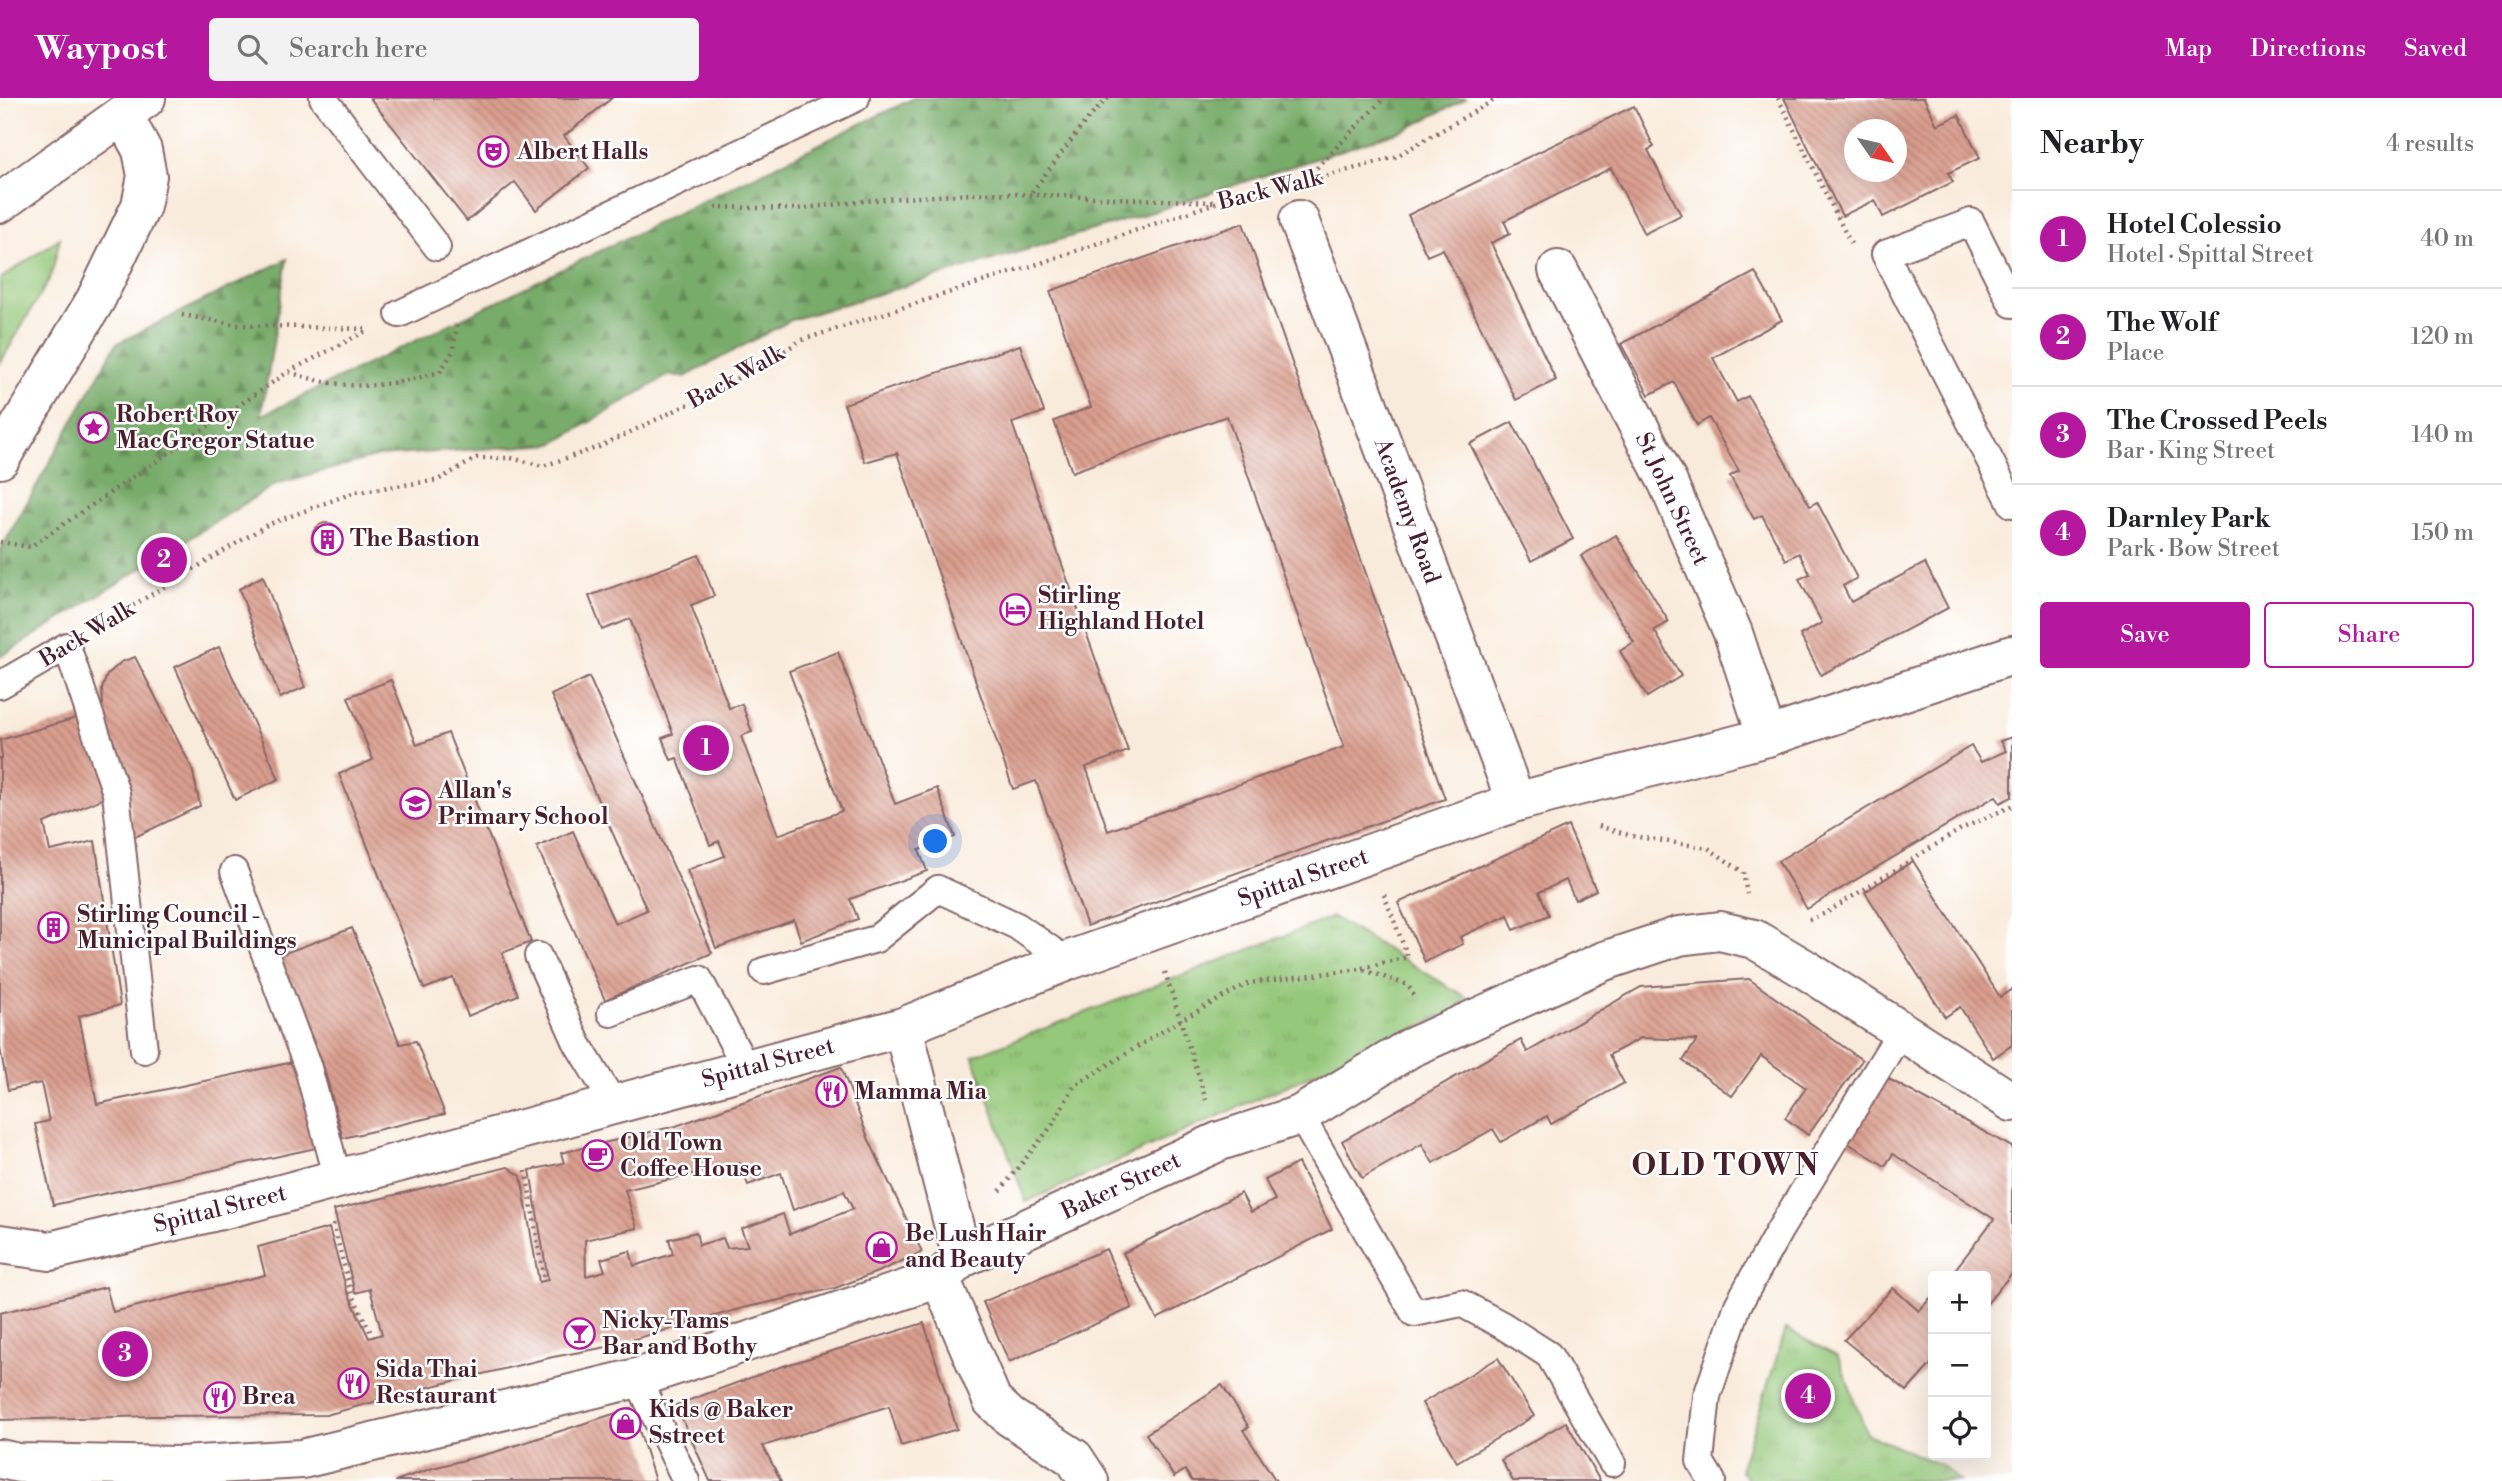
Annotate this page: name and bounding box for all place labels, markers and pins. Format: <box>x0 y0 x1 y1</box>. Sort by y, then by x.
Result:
theatre icon: Albert Halls <box>477 135 511 169</box>
place label: Albert Halls <box>516 138 648 166</box>
place label: Robert Roy MacGregor Statue <box>116 401 315 455</box>
place icon: Robert Roy MacGregor Statue <box>76 411 110 445</box>
building icon: The Bastion <box>310 522 344 556</box>
place label: The Bastion <box>350 525 480 553</box>
pin: 2 <box>141 534 187 586</box>
place label: Stirling Highland Hotel <box>1038 582 1205 636</box>
hotel icon: Stirling Highland Hotel <box>998 592 1032 626</box>
pin: 1 <box>683 722 729 774</box>
place label: Allan's Primary School <box>437 777 609 831</box>
school or university icon: Allan's Primary School <box>398 787 432 821</box>
place label: Stirling Council - Municipal Buildings <box>77 901 297 955</box>
building icon: Stirling Council - Municipal Buildings <box>37 911 71 945</box>
restaurant icon: Mamma Mia <box>814 1075 848 1109</box>
place label: Mamma Mia <box>854 1078 987 1106</box>
place label: Old Town Coffee House <box>620 1129 762 1183</box>
cafe icon: Old Town Coffee House <box>580 1139 614 1173</box>
place label: Be Lush Hair and Beauty <box>905 1220 1047 1274</box>
shop icon: Be Lush Hair and Beauty <box>865 1230 899 1264</box>
place label: Nicky-Tams Bar and Bothy <box>602 1307 757 1361</box>
bar icon: Nicky-Tams Bar and Bothy <box>562 1317 596 1351</box>
pin: 3 <box>102 1328 148 1380</box>
place label: Sida Thai Restaurant <box>376 1356 497 1410</box>
restaurant icon: Sida Thai Restaurant <box>336 1366 370 1400</box>
pin: 4 <box>1785 1370 1831 1422</box>
restaurant icon: Brea <box>202 1380 236 1414</box>
place label: Brea <box>242 1383 296 1411</box>
place label: Kids @ Baker Sstreet <box>649 1396 794 1450</box>
shop icon: Kids @ Baker Sstreet <box>609 1406 643 1440</box>

